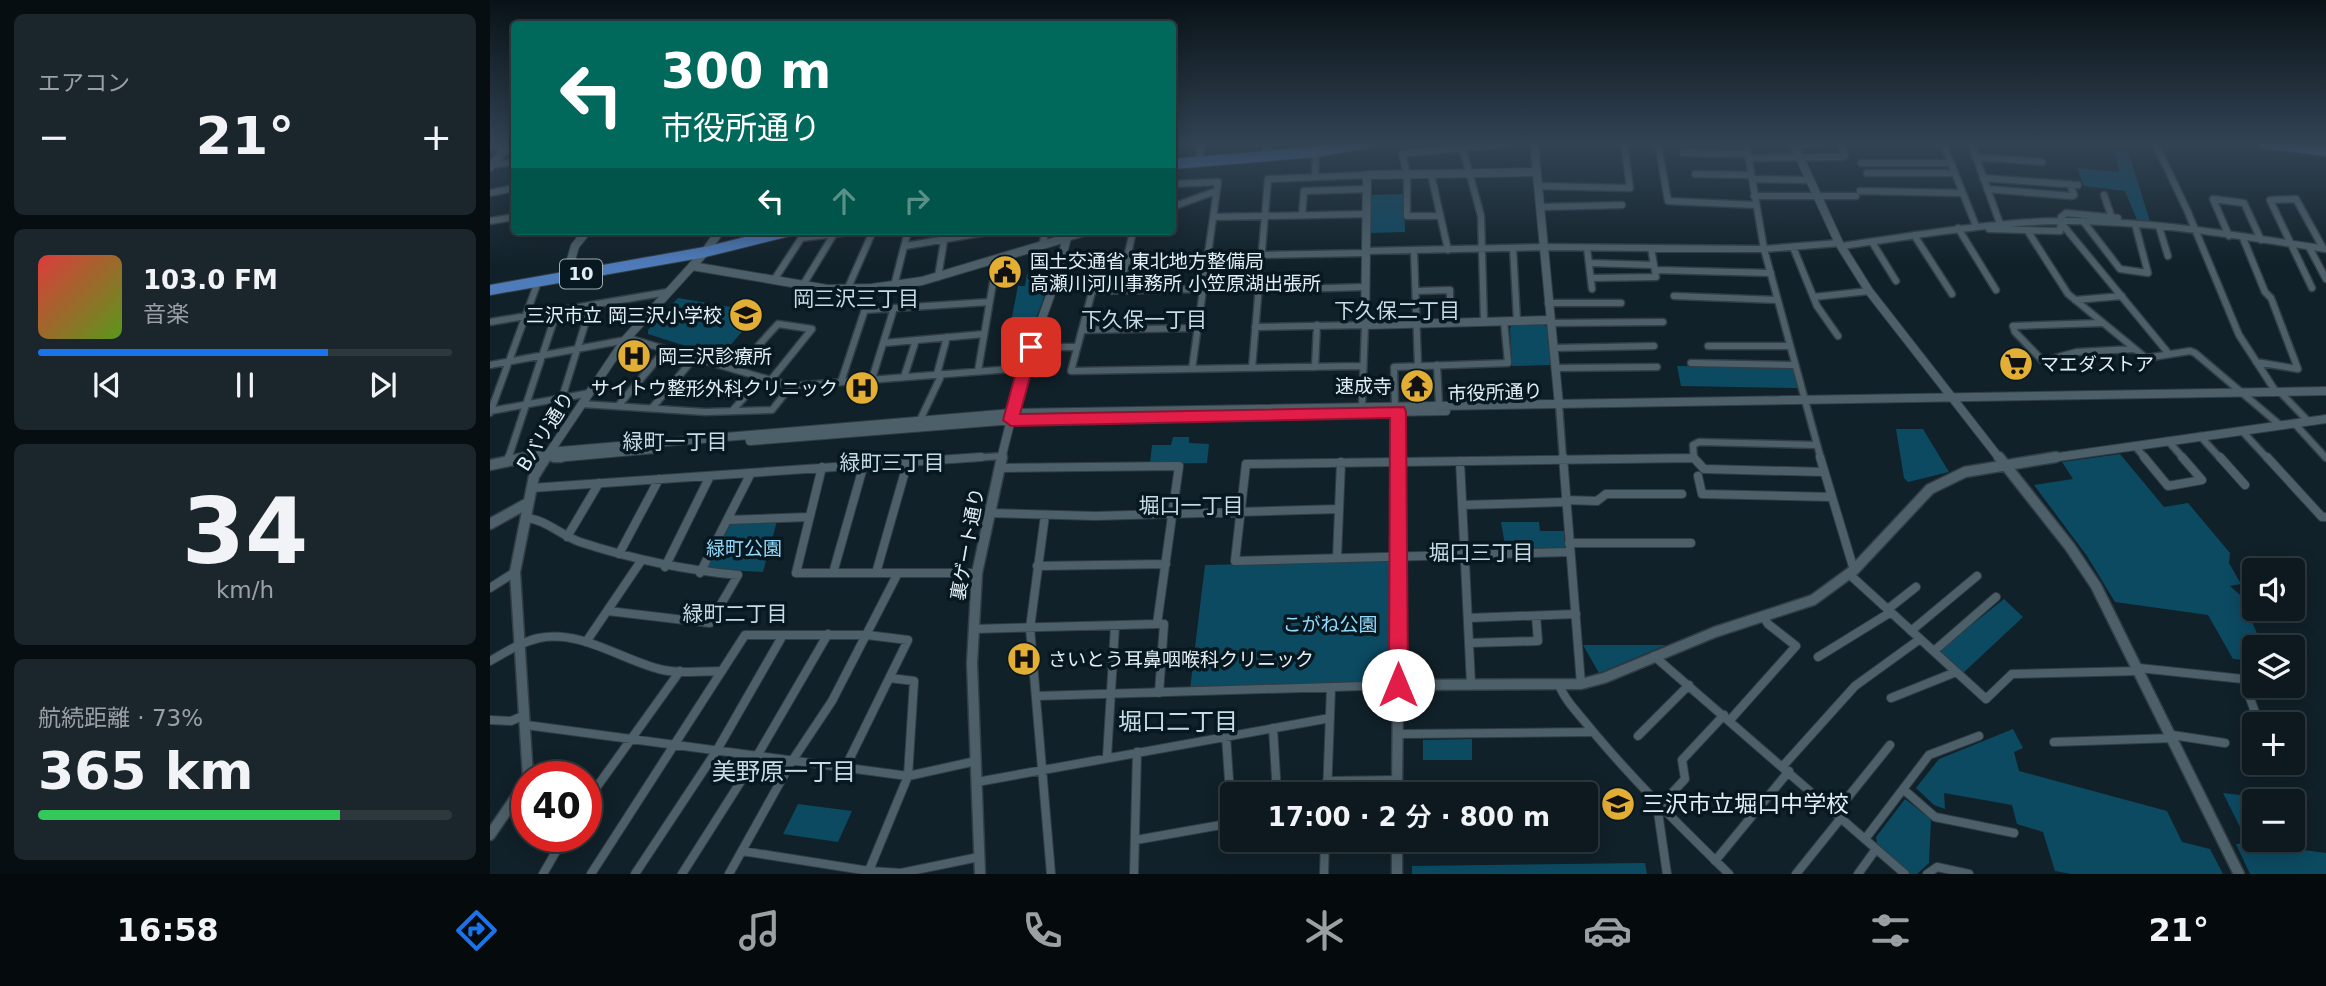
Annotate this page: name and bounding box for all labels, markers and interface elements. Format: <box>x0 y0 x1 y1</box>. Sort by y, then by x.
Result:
text: 300 m <box>661 43 831 100</box>
icon: left <box>546 49 637 140</box>
text: エアコン <box>38 70 130 96</box>
text: 21° <box>196 106 294 166</box>
text: 市役所通り <box>661 109 821 147</box>
text: − <box>38 115 70 159</box>
text: + <box>420 115 452 159</box>
icon: left <box>752 182 790 220</box>
icon: ahead <box>825 182 863 220</box>
icon: right <box>898 182 936 220</box>
place label: 国土交通省 東北地方整備局 高瀬川河川事務所 小笠原湖出張所 <box>1030 250 1321 294</box>
public building icon: 国土交通省 東北地方整備局 高瀬川河川事務所 小笠原湖出張所 <box>986 253 1024 291</box>
road number: 10 <box>560 260 602 288</box>
text: 103.0 FM <box>143 265 278 295</box>
district label: 岡三沢三丁目 <box>793 287 919 311</box>
school or university icon: 三沢市立 岡三沢小学校 <box>727 296 765 334</box>
district label: 下久保二丁目 <box>1334 299 1460 323</box>
text: 音楽 <box>143 301 189 327</box>
place label: 三沢市立 岡三沢小学校 <box>526 304 722 326</box>
district label: 下久保一丁目 <box>1081 308 1207 332</box>
pin <box>1001 317 1061 377</box>
icon: arrive <box>1012 328 1050 366</box>
hospital icon: 岡三沢診療所 <box>615 337 653 375</box>
place label: 岡三沢診療所 <box>658 345 772 367</box>
supermarket icon: マエダストア <box>1997 345 2035 383</box>
place label: マエダストア <box>2040 353 2154 375</box>
icon: previous <box>88 366 126 404</box>
icon: pause <box>226 366 264 404</box>
icon: next <box>364 366 402 404</box>
temple icon: 速成寺 <box>1398 367 1436 405</box>
hospital icon: サイトウ整形外科クリニック <box>843 369 881 407</box>
place label: 速成寺 <box>1335 375 1392 397</box>
place label: サイトウ整形外科クリニック <box>591 377 838 399</box>
street label: 市役所通り <box>1447 379 1543 405</box>
street label: Bバリ通り <box>512 387 578 475</box>
district label: 緑町一丁目 <box>623 430 728 454</box>
district label: 緑町三丁目 <box>840 451 945 475</box>
text: 34 <box>182 479 308 584</box>
street label: 裏ゲート通り <box>946 486 988 602</box>
district label: 堀口一丁目 <box>1139 494 1244 518</box>
park label: 緑町公園 <box>706 537 782 559</box>
district label: 堀口三丁目 <box>1429 541 1534 565</box>
map controls <box>2242 558 2305 852</box>
button: sound <box>2242 558 2305 621</box>
text: km/h <box>216 577 274 603</box>
district label: 緑町二丁目 <box>683 602 788 626</box>
park label: こがね公園 <box>1282 613 1378 635</box>
button: layers <box>2242 635 2305 698</box>
hospital icon: さいとう耳鼻咽喉科クリニック <box>1005 640 1043 678</box>
place label: さいとう耳鼻咽喉科クリニック <box>1048 648 1314 670</box>
position arrow <box>1361 648 1435 722</box>
text: 航続距離 · 73% <box>38 705 203 731</box>
district label: 堀口二丁目 <box>1118 708 1238 736</box>
button: + <box>2242 712 2305 775</box>
text: 365 km <box>38 741 253 801</box>
district label: 美野原一丁目 <box>712 758 856 786</box>
speed limit sign: 40 <box>511 761 602 852</box>
school or university icon: 三沢市立堀口中学校 <box>1599 785 1637 823</box>
button: − <box>2242 789 2305 852</box>
place label: 三沢市立堀口中学校 <box>1642 791 1849 817</box>
text: 17:00 · 2 分 · 800 m <box>1268 802 1550 832</box>
icon: directions <box>452 906 501 955</box>
icon: music <box>735 906 784 955</box>
icon: phone <box>1018 906 1067 955</box>
icon: climate <box>1300 906 1349 955</box>
icon: car <box>1583 906 1632 955</box>
icon: filters <box>1866 906 1915 955</box>
text: 16:58 <box>117 911 219 949</box>
text: 21° <box>2149 911 2209 949</box>

